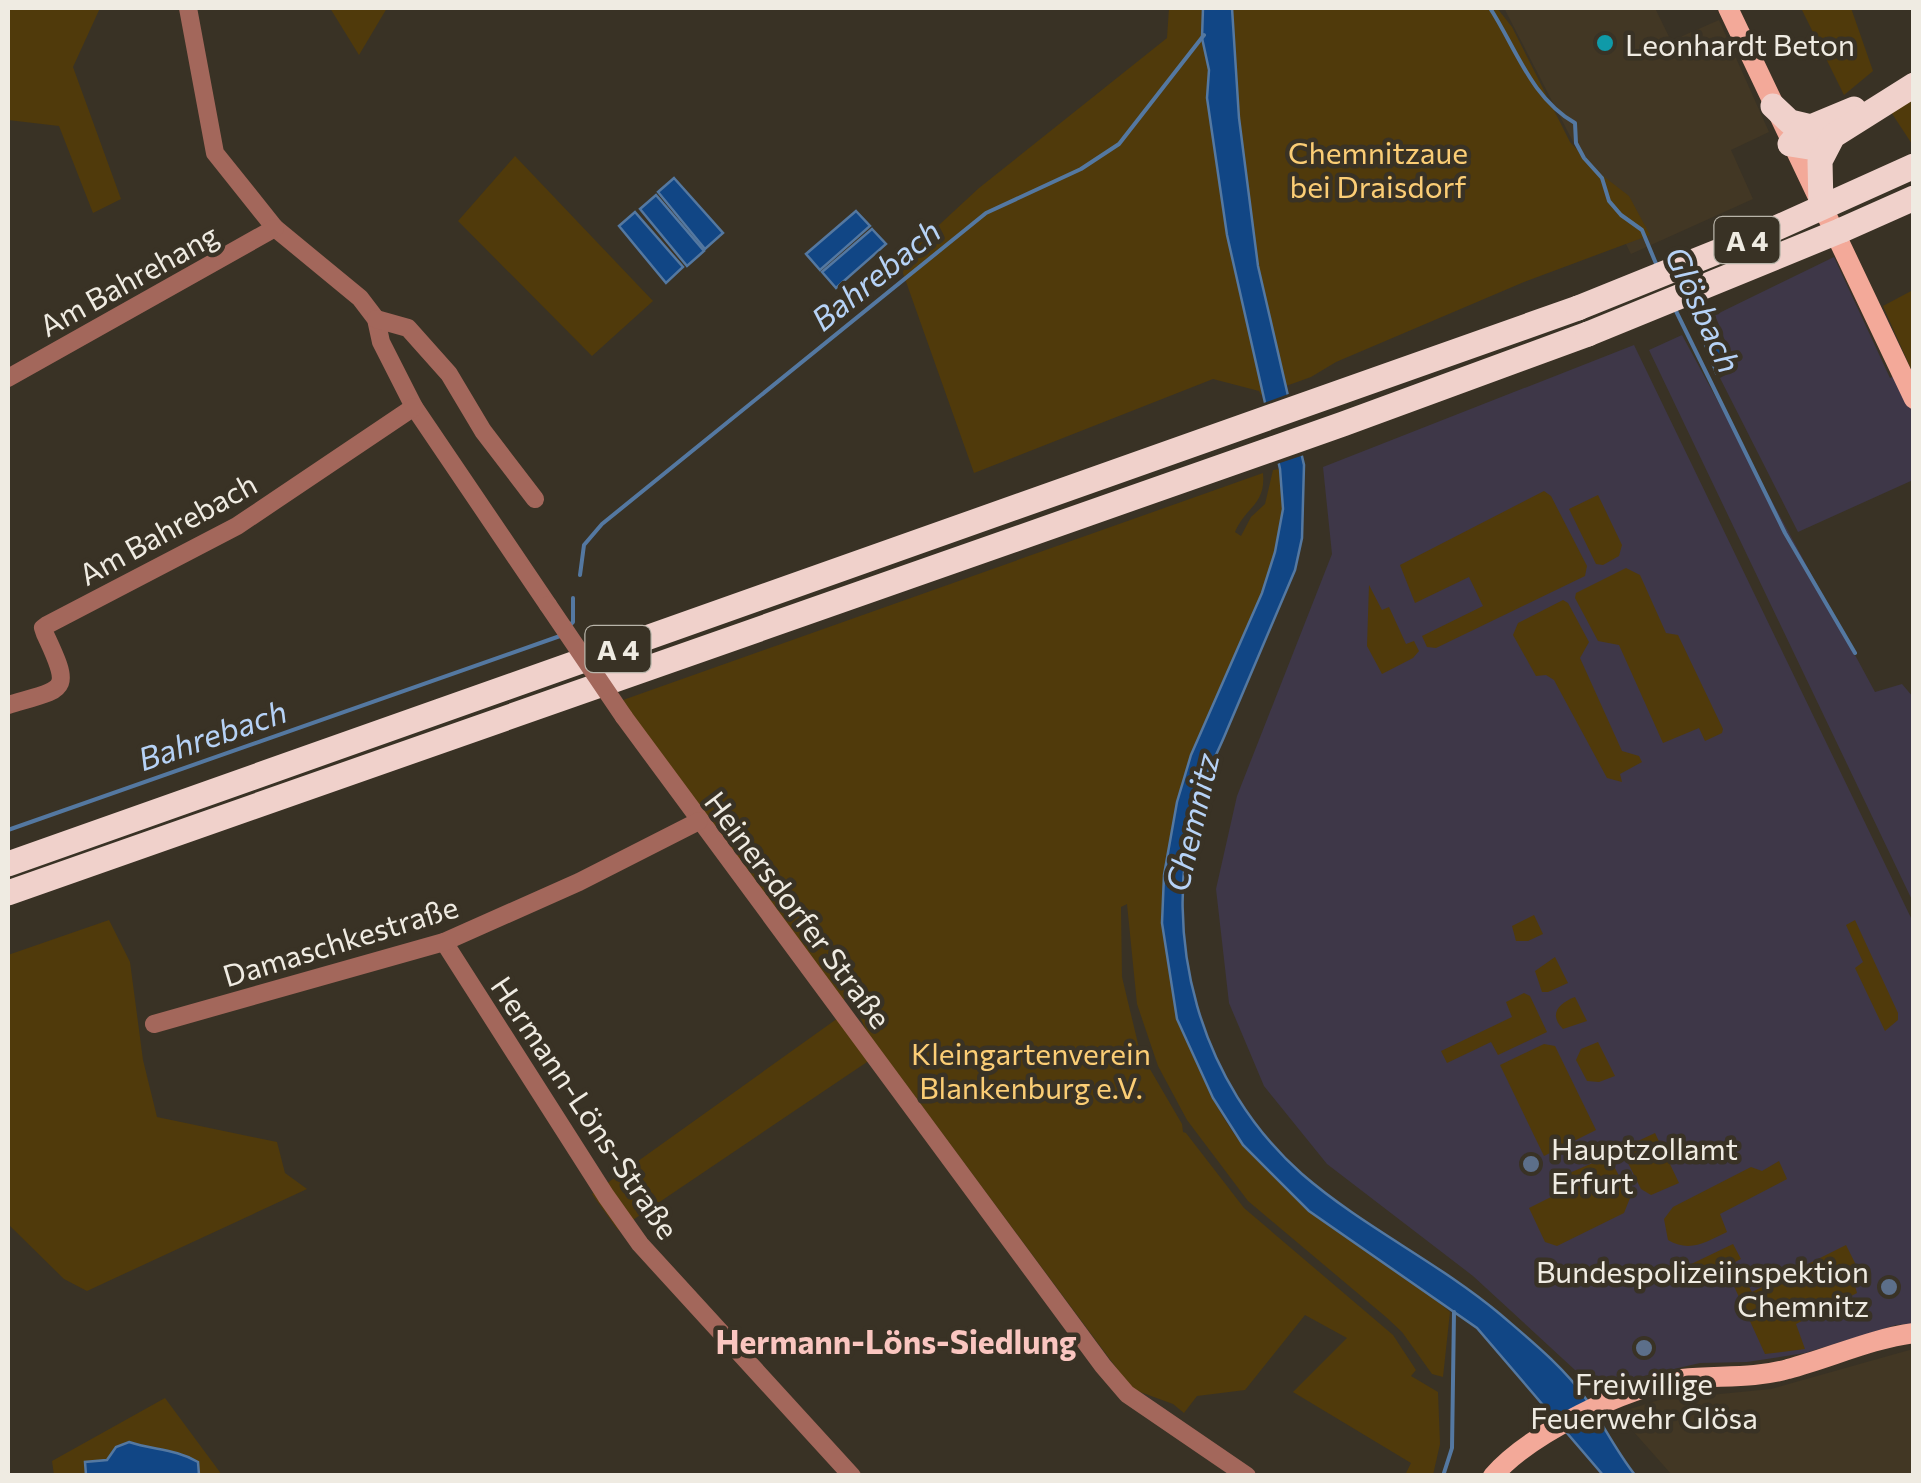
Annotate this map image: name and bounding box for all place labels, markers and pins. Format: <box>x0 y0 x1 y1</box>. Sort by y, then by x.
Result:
place label: Leonhardt Beton <box>1625 25 1855 62</box>
marker: Leonhardt Beton <box>1594 32 1616 54</box>
place label: Hauptzollamt Erfurt <box>1551 1129 1738 1200</box>
marker: Hauptzollamt Erfurt <box>1520 1153 1542 1175</box>
place label: Bundespolizeiinspektion Chemnitz <box>1536 1252 1869 1323</box>
marker: Bundespolizeiinspektion Chemnitz <box>1878 1276 1900 1298</box>
marker: Freiwillige Feuerwehr Glösa <box>1633 1337 1655 1359</box>
place label: Freiwillige Feuerwehr Glösa <box>1530 1364 1758 1435</box>

